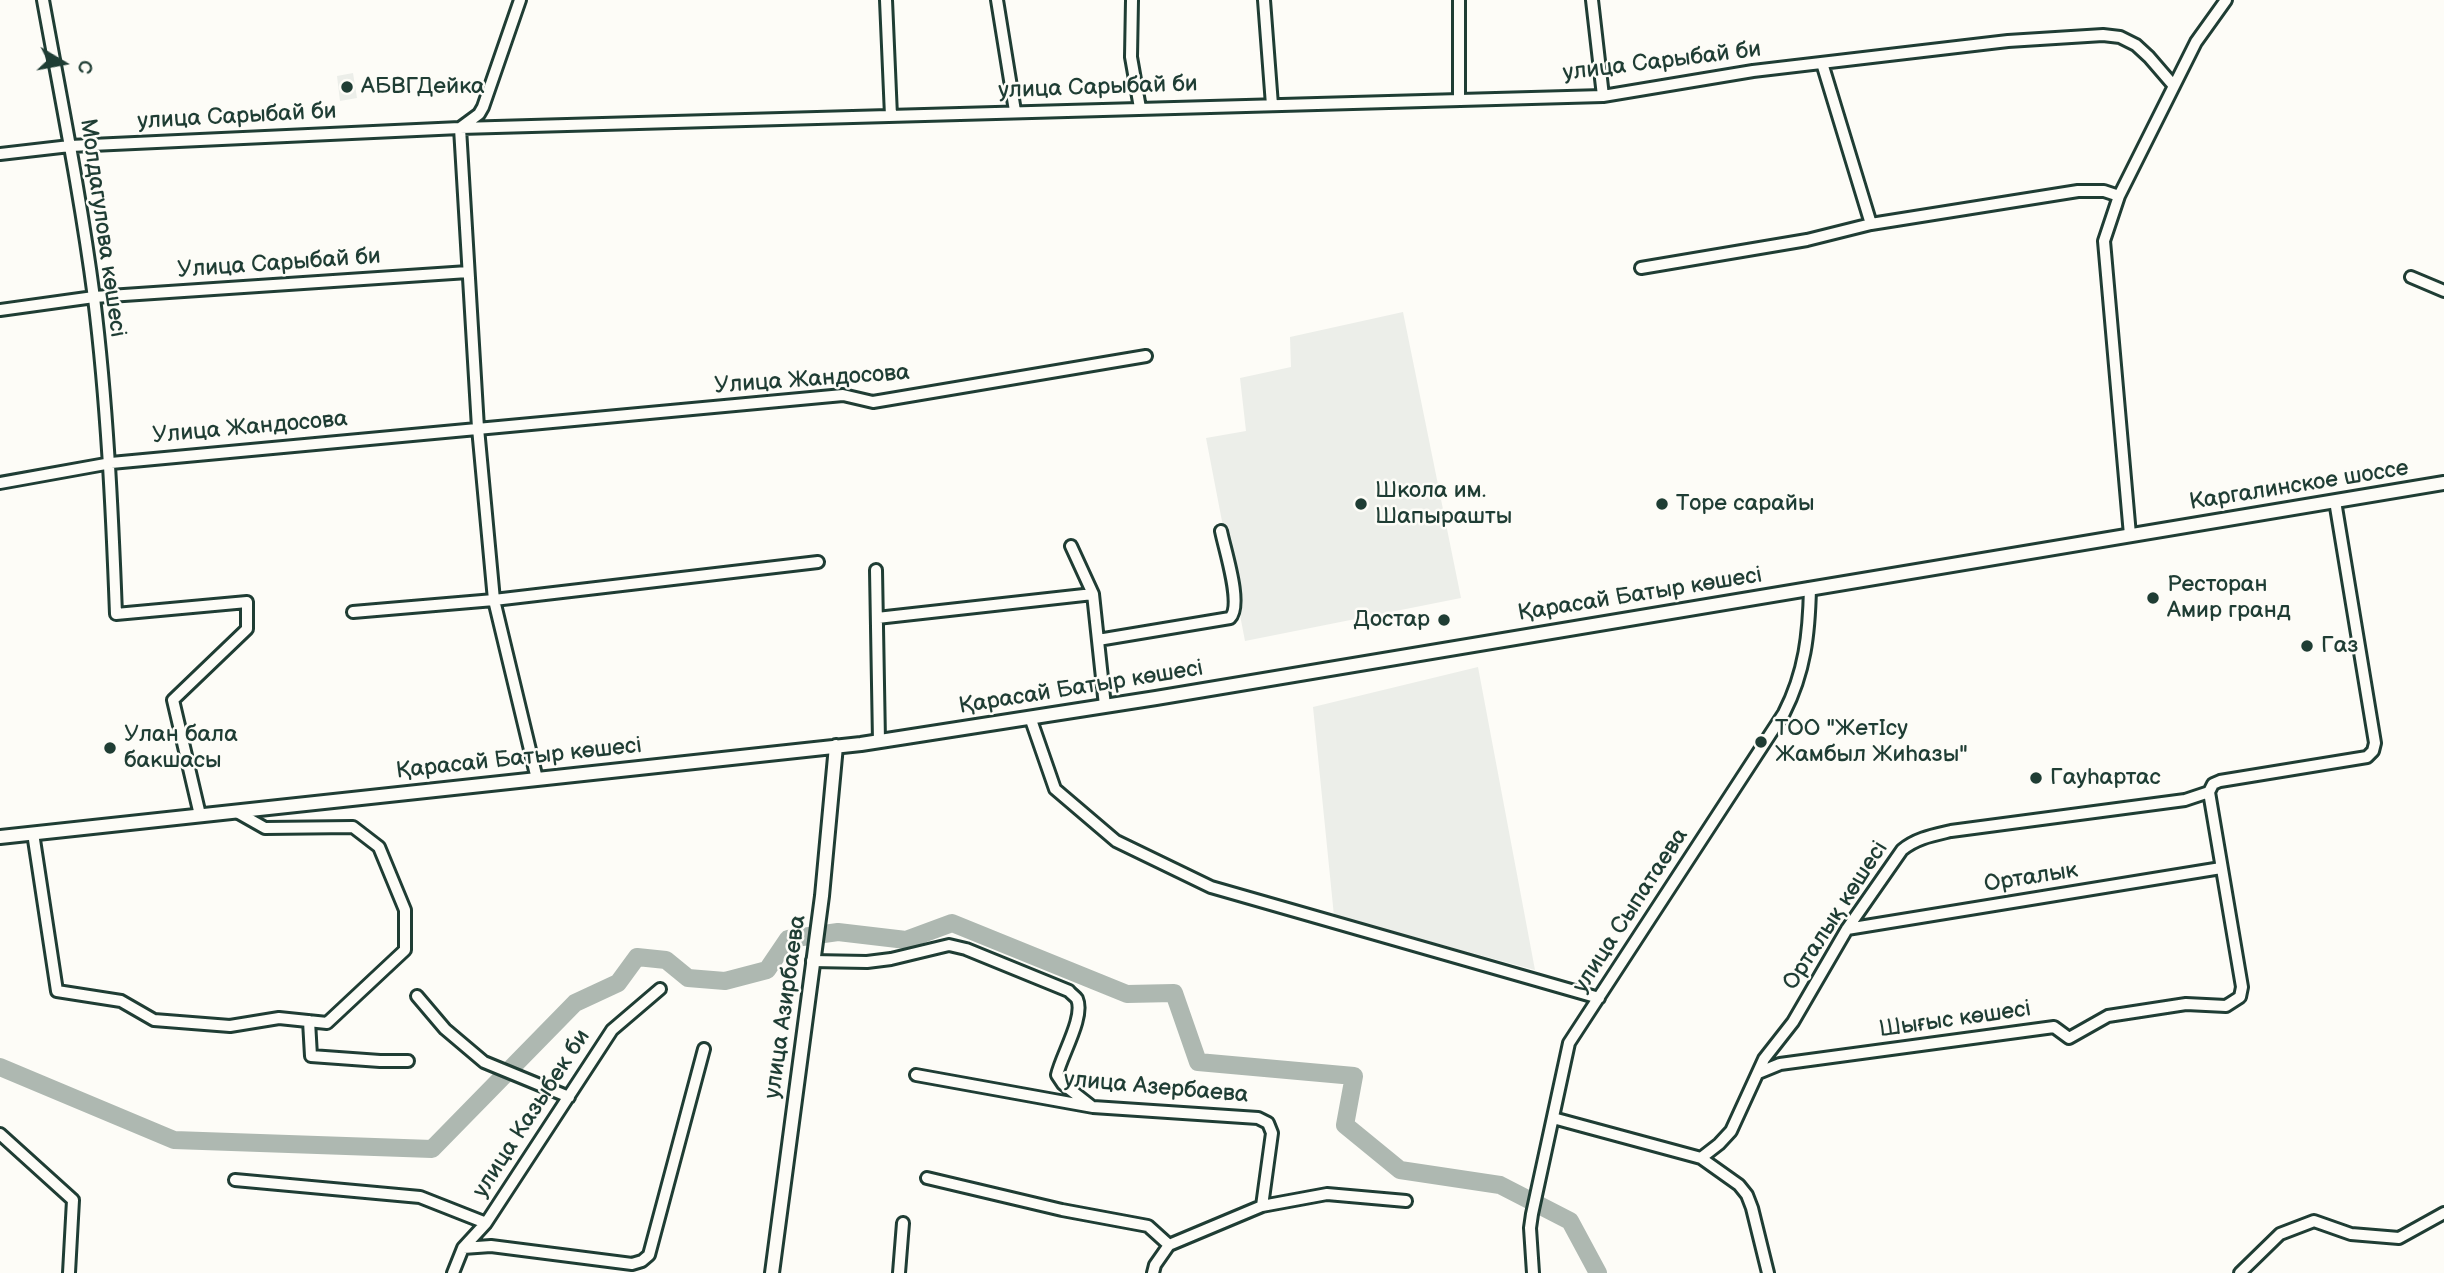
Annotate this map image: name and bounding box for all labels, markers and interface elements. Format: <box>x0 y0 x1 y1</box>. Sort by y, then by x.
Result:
north arrow <box>28 28 98 98</box>
street label: улица Сарыбай би <box>1561 36 1763 88</box>
text: С <box>72 58 97 75</box>
street label: улица Сарыбай би <box>998 71 1198 105</box>
place label: АБВГДейка <box>361 73 485 101</box>
marker: АБВГДейка <box>339 79 355 95</box>
street label: улица Сарыбай би <box>137 98 337 136</box>
street label: Молдагулова көшесі <box>73 117 131 339</box>
street label: Улица Сарыбай би <box>176 243 382 285</box>
street label: Улица Жандосова <box>713 359 911 401</box>
street label: Улица Жандосова <box>151 406 349 450</box>
street label: Каргалинское шоссе <box>2187 455 2411 517</box>
place label: Школа им. Шапырашты <box>1375 477 1512 531</box>
place label: Торе сарайы <box>1676 490 1814 518</box>
marker: Школа им. Шапырашты <box>1353 496 1369 512</box>
marker: Торе сарайы <box>1654 496 1670 512</box>
street label: Қарасай Батыр көшесі <box>1516 562 1764 628</box>
place label: Ресторан Амир гранд <box>2167 571 2291 625</box>
marker: Ресторан Амир гранд <box>2145 590 2161 606</box>
place label: Достар <box>1354 606 1430 634</box>
marker: Достар <box>1436 612 1452 628</box>
place label: Газ <box>2321 632 2358 660</box>
marker: Газ <box>2299 638 2315 654</box>
street label: Қарасай Батыр көшесі <box>957 655 1205 721</box>
place label: ТОО "ЖетIсу Жамбыл Жиhазы" <box>1775 715 1968 769</box>
place label: Улан бала бакшасы <box>124 721 238 775</box>
street label: Қарасай Батыр көшесі <box>395 732 643 786</box>
marker: ТОО "ЖетIсу Жамбыл Жиhазы" <box>1753 734 1769 750</box>
marker: Улан бала бакшасы <box>102 740 118 756</box>
place label: Гауhартас <box>2050 764 2161 792</box>
marker: Гауhартас <box>2028 770 2044 786</box>
street label: улица Сыпатаева <box>1567 823 1695 999</box>
street label: Орталық көшесі <box>1778 836 1894 996</box>
street label: Орталык <box>1982 857 2080 899</box>
street label: улица Азирбаева <box>759 913 813 1101</box>
street label: Шығыс көшесі <box>1877 996 2033 1044</box>
street label: улица Казыбек би <box>467 1025 597 1203</box>
street label: улица Азербаева <box>1063 1066 1249 1110</box>

